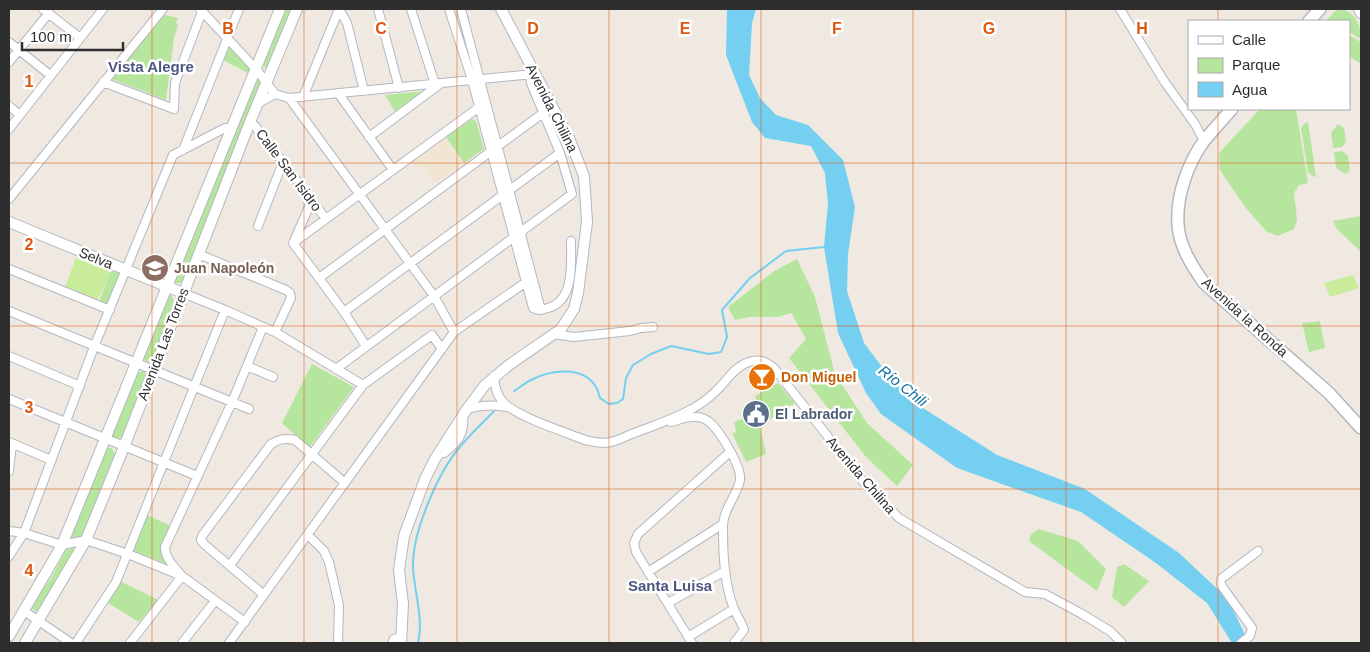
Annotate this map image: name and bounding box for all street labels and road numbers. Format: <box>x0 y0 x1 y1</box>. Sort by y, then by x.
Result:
street label: Avenida Chilina <box>523 61 581 155</box>
street label: Calle San Isidro <box>253 126 325 214</box>
street label: Selva <box>77 244 115 272</box>
street label: Avenida la Ronda <box>1199 274 1291 360</box>
street label: Avenida Las Torres <box>134 285 192 403</box>
street label: Avenida Chilina <box>823 433 899 517</box>

